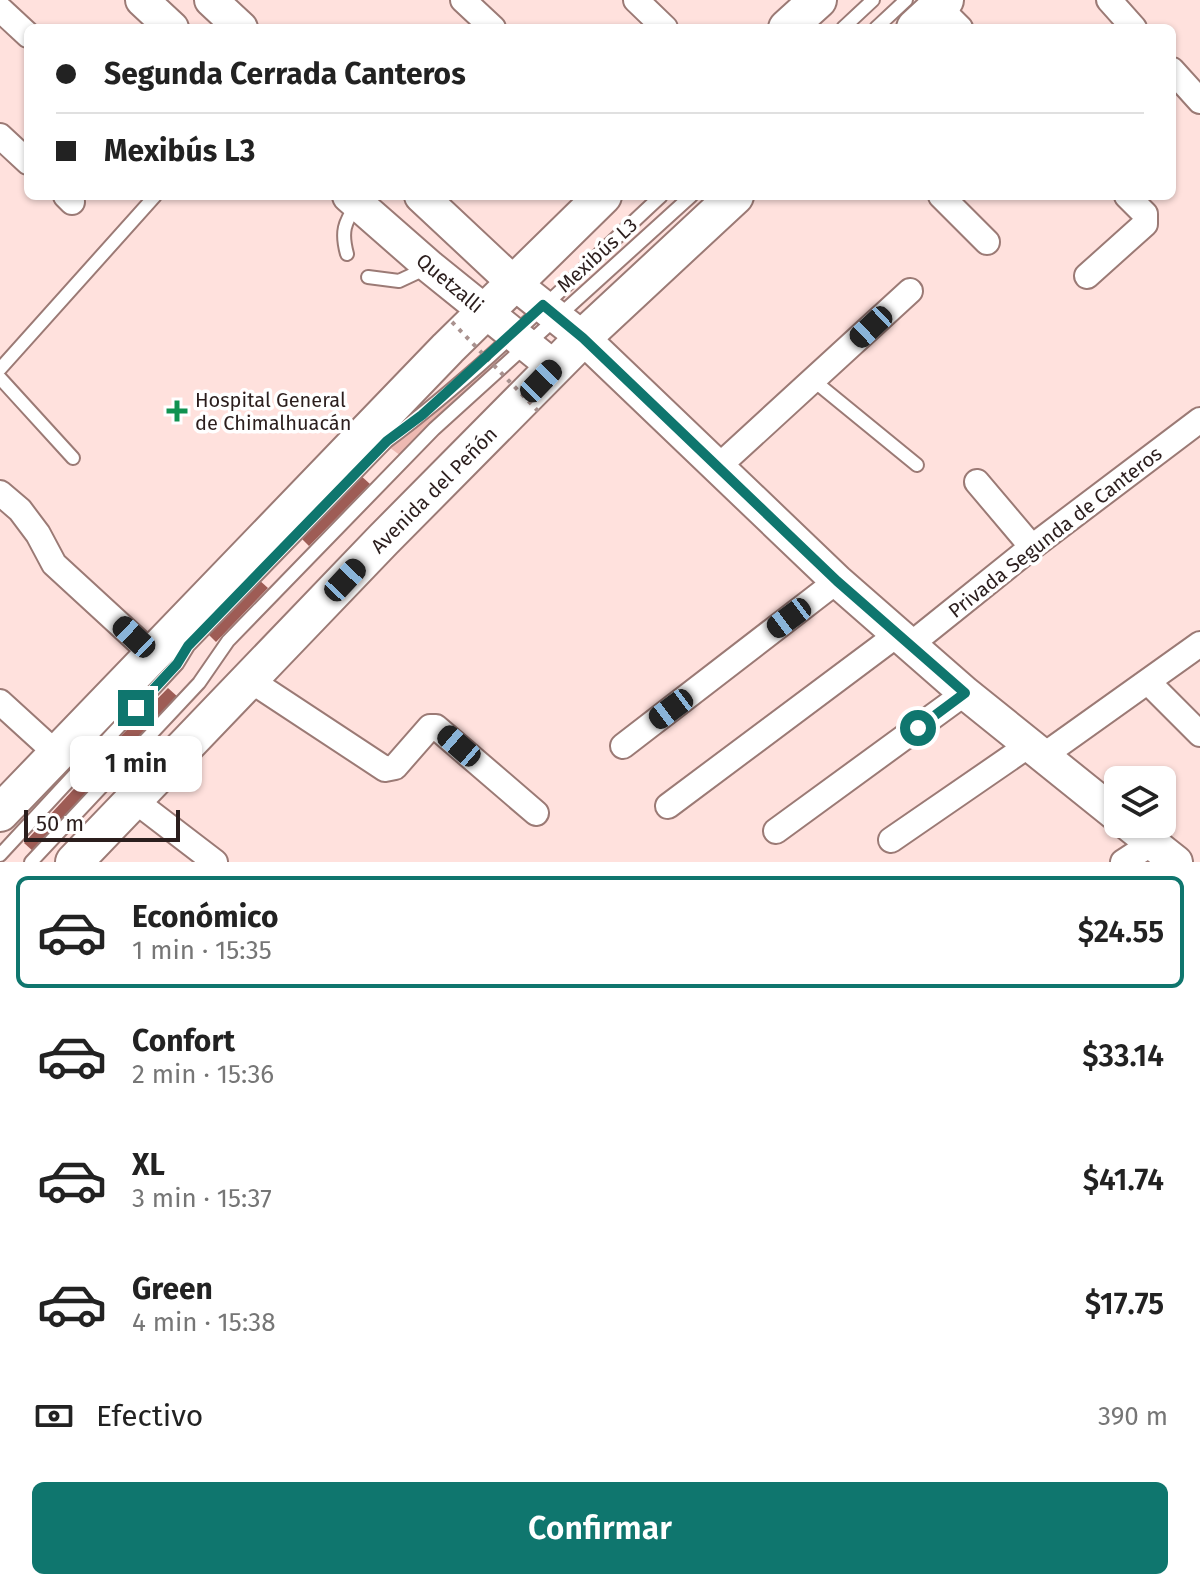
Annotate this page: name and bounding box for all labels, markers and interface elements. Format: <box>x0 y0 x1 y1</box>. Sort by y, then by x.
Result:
text: Segunda Cerrada Canteros <box>104 56 466 92</box>
text: Mexibús L3 <box>104 133 255 169</box>
street label: Mexibús L3 <box>552 213 642 297</box>
street label: Quetzalli <box>412 248 488 318</box>
car <box>845 302 897 352</box>
car <box>516 355 566 407</box>
place label: Hospital General de Chimalhuacán <box>195 388 351 435</box>
marker: Hospital General de Chimalhuacán <box>166 400 188 422</box>
street label: Avenida del Peñón <box>366 422 502 558</box>
street label: Privada Segunda de Canteros <box>943 441 1167 623</box>
car <box>320 554 370 606</box>
car <box>763 594 815 642</box>
car <box>108 612 160 662</box>
car <box>645 685 697 733</box>
route end <box>118 690 154 726</box>
route start <box>900 710 936 746</box>
car <box>433 721 485 771</box>
callout: 1 min <box>70 736 202 792</box>
text: 1 min <box>105 748 167 779</box>
map controls <box>1104 766 1176 838</box>
button: layers <box>1104 766 1176 838</box>
scale bar <box>24 806 180 842</box>
text: 50 m <box>36 810 84 837</box>
icon: car <box>36 896 108 968</box>
text: Económico <box>132 899 278 935</box>
text: $24.55 <box>1078 914 1164 950</box>
text: 1 min · 15:35 <box>132 935 272 966</box>
icon: car <box>36 1020 108 1092</box>
text: Confort <box>132 1023 235 1059</box>
text: $33.14 <box>1082 1038 1164 1074</box>
text: 2 min · 15:36 <box>132 1059 274 1090</box>
icon: car <box>36 1144 108 1216</box>
text: XL <box>132 1147 165 1183</box>
text: $41.74 <box>1083 1162 1164 1198</box>
text: 3 min · 15:37 <box>132 1183 272 1214</box>
icon: car <box>36 1268 108 1340</box>
text: Green <box>132 1271 213 1307</box>
text: $17.75 <box>1085 1286 1164 1322</box>
text: 4 min · 15:38 <box>132 1307 276 1338</box>
icon: cash <box>32 1394 76 1438</box>
text: Efectivo <box>96 1398 203 1434</box>
text: 390 m <box>1098 1401 1168 1432</box>
button: Confirmar <box>32 1482 1168 1574</box>

